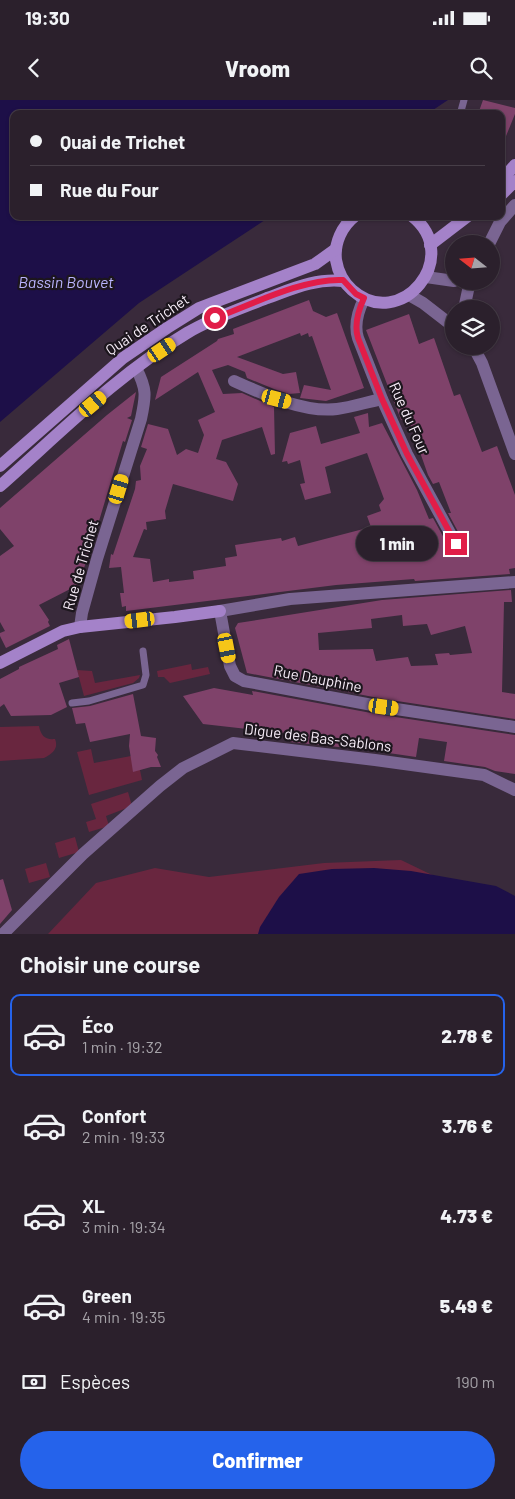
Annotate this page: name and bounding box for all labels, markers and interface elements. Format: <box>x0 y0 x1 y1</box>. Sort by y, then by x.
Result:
text: 19:30 <box>25 6 70 29</box>
icon: back <box>20 54 48 82</box>
icon: search <box>467 54 495 82</box>
text: Vroom <box>225 55 290 81</box>
text: Quai de Trichet <box>60 130 185 153</box>
text: Rue du Four <box>60 178 159 201</box>
north arrow <box>445 235 500 290</box>
map controls <box>445 235 500 355</box>
water label: Bassin Bouvet <box>18 272 114 291</box>
street label: Quai de Trichet <box>102 290 192 358</box>
button: layers <box>445 300 500 355</box>
route start <box>204 307 226 329</box>
car <box>145 335 178 365</box>
street label: Rue du Four <box>386 379 434 457</box>
car <box>260 388 293 410</box>
car <box>76 389 109 419</box>
car <box>107 472 130 506</box>
street label: Rue de Trichet <box>58 518 102 612</box>
callout: 1 min <box>356 526 438 562</box>
route end <box>445 533 467 555</box>
text: 1 min <box>379 534 415 553</box>
car <box>124 611 155 629</box>
car <box>216 632 237 664</box>
street label: Rue Dauphine <box>272 661 364 695</box>
car <box>368 697 399 717</box>
street label: Digue des Bas-Sablons <box>243 719 393 755</box>
text: Choisir une course <box>20 951 200 977</box>
icon: car <box>22 1013 67 1058</box>
text: Éco <box>82 1014 114 1037</box>
text: 2.78 € <box>441 1024 493 1047</box>
text: 1 min · 19:32 <box>82 1037 163 1056</box>
icon: car <box>22 1103 67 1148</box>
text: Confort <box>82 1104 146 1127</box>
text: 3.76 € <box>442 1114 493 1137</box>
text: 2 min · 19:33 <box>82 1127 165 1146</box>
icon: car <box>22 1193 67 1238</box>
text: XL <box>82 1194 105 1217</box>
text: 4.73 € <box>440 1204 493 1227</box>
text: 3 min · 19:34 <box>82 1217 166 1236</box>
icon: car <box>22 1283 67 1328</box>
text: Green <box>82 1284 132 1307</box>
text: 5.49 € <box>440 1294 493 1317</box>
text: 4 min · 19:35 <box>82 1307 166 1326</box>
icon: cash <box>20 1368 48 1396</box>
text: Espèces <box>60 1370 130 1393</box>
text: 190 m <box>456 1372 495 1391</box>
button: Confirmer <box>20 1431 495 1489</box>

